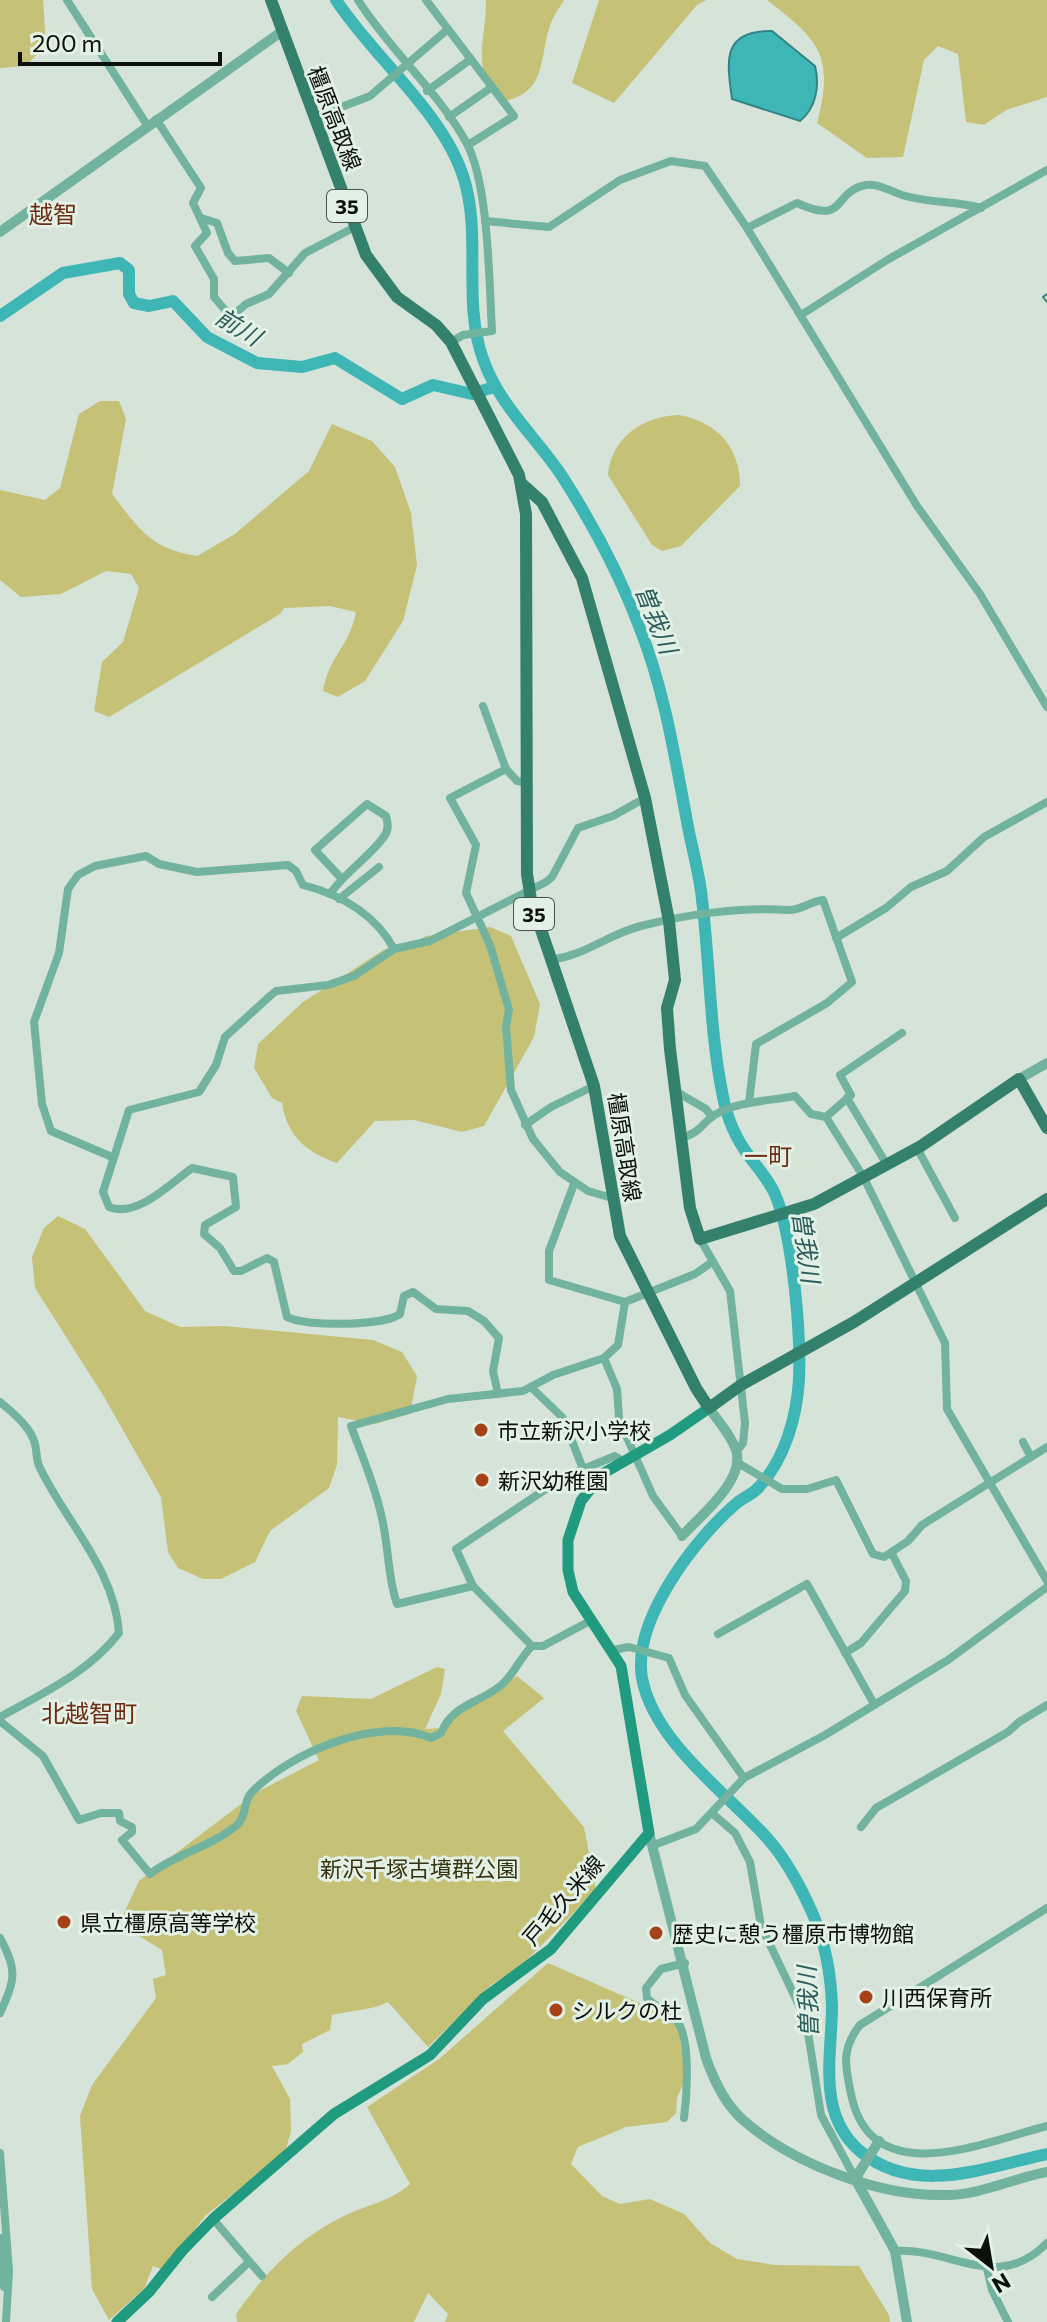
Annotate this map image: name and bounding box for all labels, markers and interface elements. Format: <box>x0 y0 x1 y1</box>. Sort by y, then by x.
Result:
scale bar <box>20 16 220 66</box>
text: 200 m <box>32 28 102 57</box>
street label: 橿原高取線 <box>303 62 367 174</box>
road number: 35 <box>327 190 367 222</box>
district label: 越智 <box>29 199 77 228</box>
water label: 前川 <box>211 301 270 352</box>
water label: 曽我川 <box>630 580 685 661</box>
road number: 35 <box>514 898 554 930</box>
street label: 橿原高取線 <box>603 1091 647 1203</box>
district label: 一町 <box>744 1141 792 1170</box>
water label: 曽我川 <box>788 1209 827 1288</box>
place label: 市立新沢小学校 <box>497 1417 651 1444</box>
marker: 市立新沢小学校 <box>472 1421 490 1439</box>
place label: 新沢幼稚園 <box>498 1467 608 1494</box>
marker: 新沢幼稚園 <box>473 1471 491 1489</box>
district label: 北越智町 <box>41 1698 137 1727</box>
street label: 戸毛久米線 <box>517 1850 609 1950</box>
park label: 新沢千塚古墳群公園 <box>320 1855 518 1882</box>
place label: 県立橿原高等学校 <box>80 1909 256 1936</box>
marker: 県立橿原高等学校 <box>55 1913 73 1931</box>
place label: 歴史に憩う橿原市博物館 <box>672 1920 914 1947</box>
marker: 歴史に憩う橿原市博物館 <box>647 1924 665 1942</box>
water label: 曽我川 <box>791 1963 823 2038</box>
place label: 川西保育所 <box>882 1984 992 2011</box>
marker: 川西保育所 <box>857 1988 875 2006</box>
place label: シルクの杜 <box>572 1997 682 2024</box>
marker: シルクの杜 <box>547 2001 565 2019</box>
north arrow <box>951 2226 1031 2306</box>
text: N <box>988 2268 1016 2299</box>

